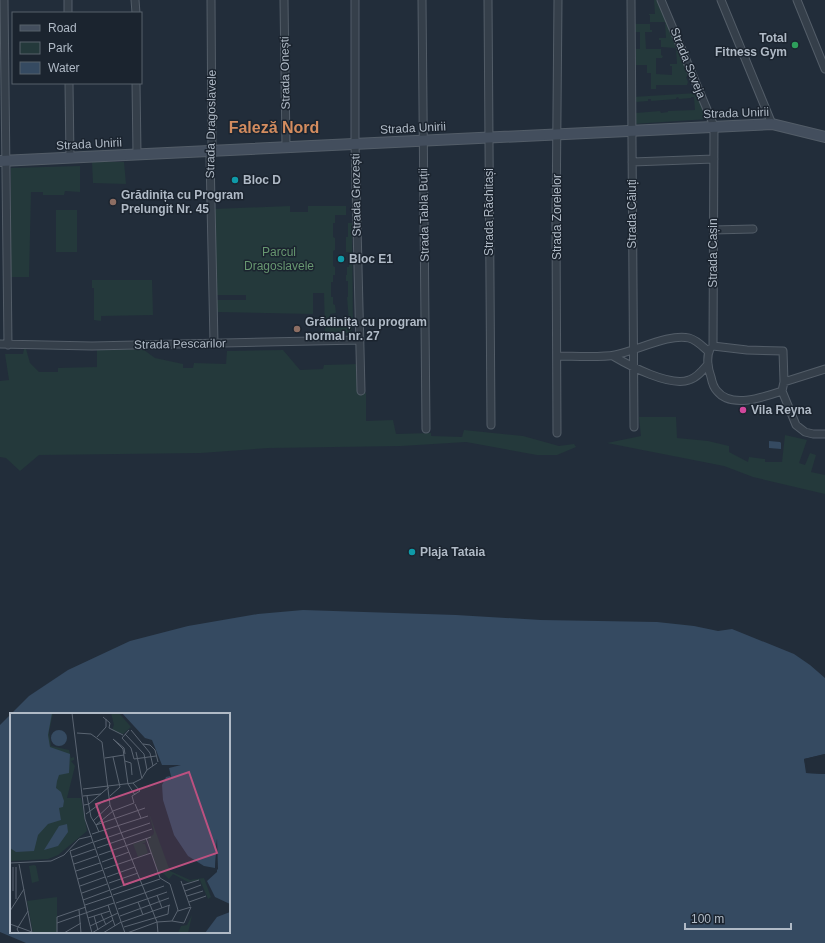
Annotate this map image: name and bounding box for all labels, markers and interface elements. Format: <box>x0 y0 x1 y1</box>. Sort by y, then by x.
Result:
legend <box>12 12 142 84</box>
text: Road <box>48 21 77 35</box>
street label: Strada Soveja <box>667 25 709 101</box>
place label: Total Fitness Gym <box>715 31 787 59</box>
street label: Strada Onești <box>277 36 293 110</box>
marker: Total Fitness Gym <box>790 40 800 50</box>
text: Park <box>48 41 74 55</box>
text: Water <box>48 61 80 75</box>
street label: Strada Dragoslavele <box>203 69 219 178</box>
street label: Strada Unirii <box>703 105 769 121</box>
district label: Faleză Nord <box>229 119 319 136</box>
street label: Strada Unirii <box>380 119 446 137</box>
street label: Strada Unirii <box>56 135 122 153</box>
street label: Strada Grozești <box>348 153 364 237</box>
street label: Strada Tabla Buții <box>416 168 432 262</box>
street label: Strada Răchitași <box>482 168 496 256</box>
place label: Bloc D <box>243 173 281 187</box>
street label: Strada Zorelelor <box>550 174 564 260</box>
marker: Bloc D <box>230 175 240 185</box>
street label: Strada Căiuți <box>625 179 639 249</box>
place label: Grădinița cu Program Prelungit Nr. 45 <box>121 188 244 216</box>
marker: Grădinița cu Program Prelungit Nr. 45 <box>108 197 118 207</box>
street label: Strada Cașin <box>706 218 720 288</box>
park label: Parcul Dragoslavele <box>244 245 314 273</box>
place label: Bloc E1 <box>349 252 393 266</box>
marker: Bloc E1 <box>336 254 346 264</box>
place label: Grădinița cu program normal nr. 27 <box>305 315 427 343</box>
marker: Grădinița cu program normal nr. 27 <box>292 324 302 334</box>
street label: Strada Pescarilor <box>134 336 226 352</box>
place label: Vila Reyna <box>751 403 812 417</box>
marker: Vila Reyna <box>738 405 748 415</box>
place label: Plaja Tataia <box>420 545 485 559</box>
marker: Plaja Tataia <box>407 547 417 557</box>
inset map <box>10 713 230 933</box>
scale bar <box>685 905 791 931</box>
text: 100 m <box>691 912 724 926</box>

